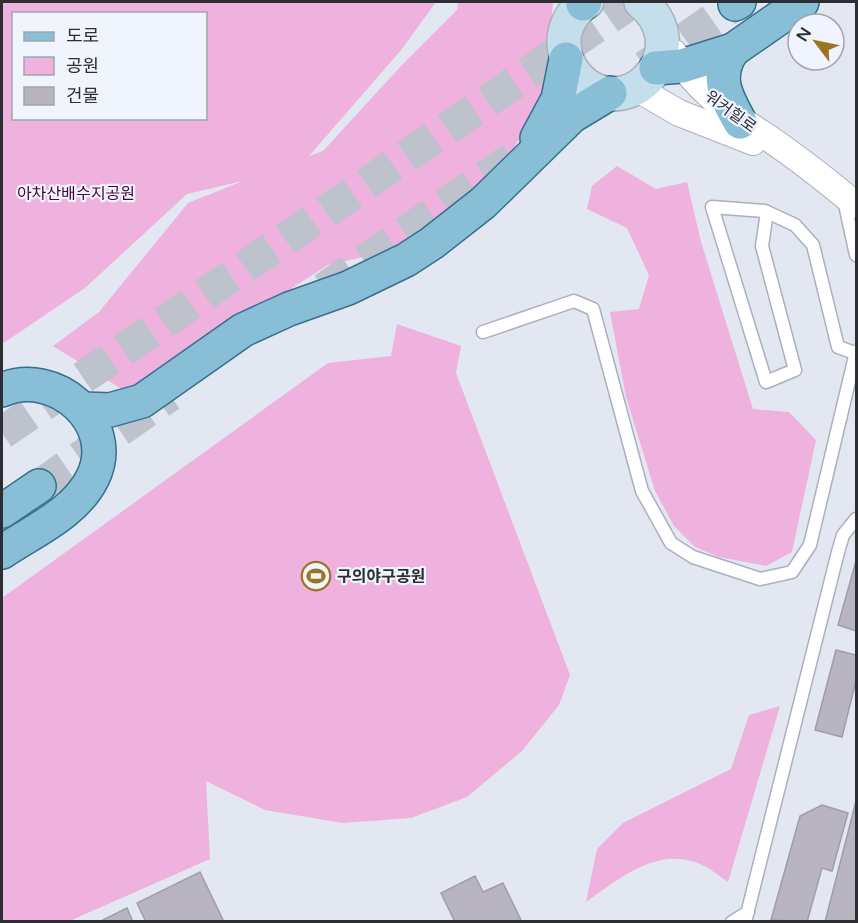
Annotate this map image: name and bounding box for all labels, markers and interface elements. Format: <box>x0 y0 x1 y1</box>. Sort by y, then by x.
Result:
legend <box>12 12 207 120</box>
north arrow <box>786 12 846 72</box>
text: N <box>792 24 816 45</box>
text: 도로 <box>66 25 99 47</box>
text: 공원 <box>66 55 99 77</box>
text: 건물 <box>66 85 99 107</box>
street label: 워커힐로 <box>701 86 760 137</box>
park label: 아차산배수지공원 <box>17 184 135 204</box>
sports icon: 구의야구공원 <box>300 560 332 592</box>
place label: 구의야구공원 <box>337 567 425 587</box>

